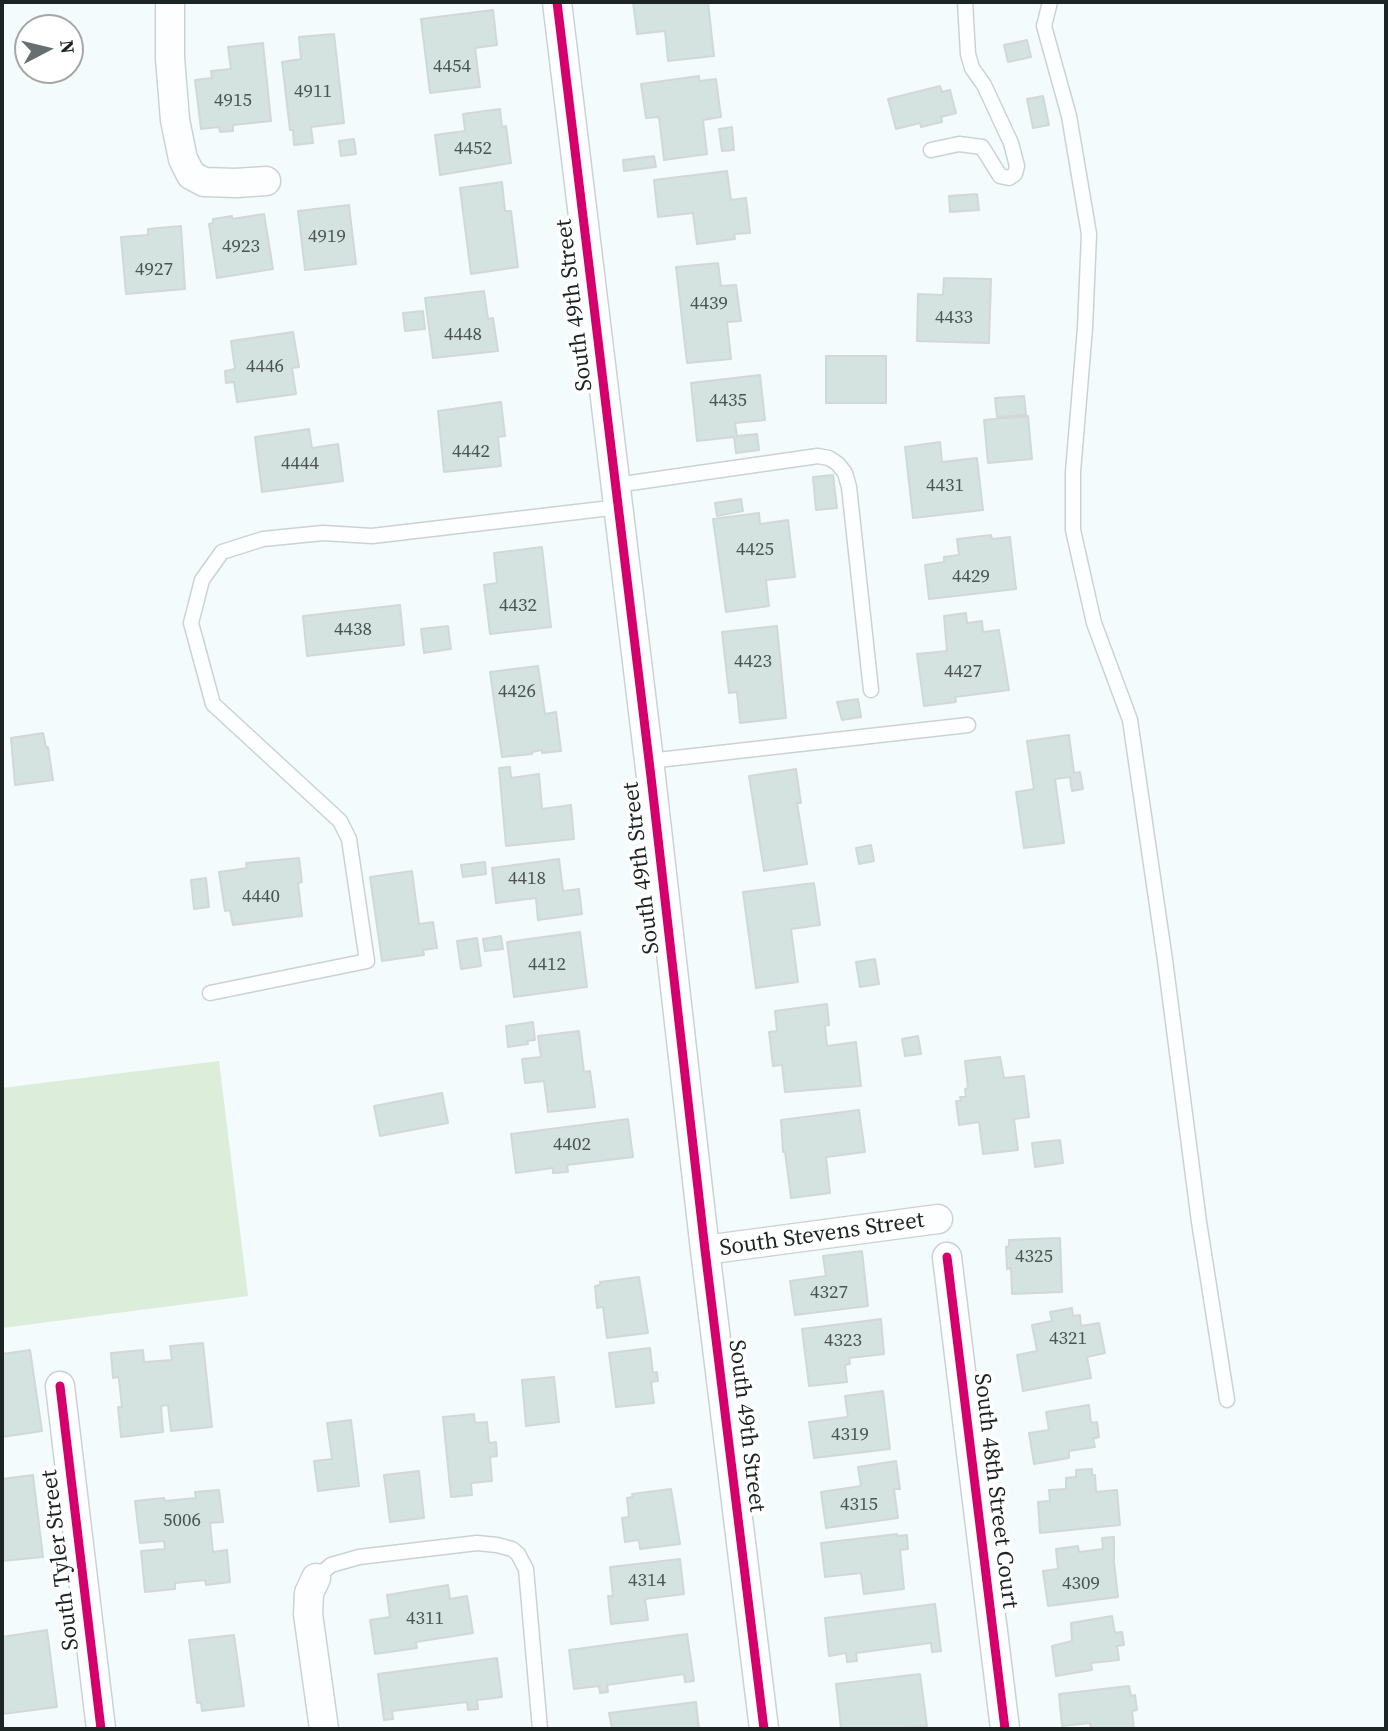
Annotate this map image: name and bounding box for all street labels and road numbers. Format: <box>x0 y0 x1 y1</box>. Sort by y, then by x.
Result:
street label: South 49th Street <box>551 217 599 393</box>
street label: South 49th Street <box>618 780 666 956</box>
street label: South Stevens Street <box>718 1207 926 1263</box>
street label: South 49th Street <box>722 1338 770 1514</box>
street label: South 48th Street Court <box>967 1372 1023 1610</box>
street label: South Tyler Street <box>36 1468 86 1652</box>

